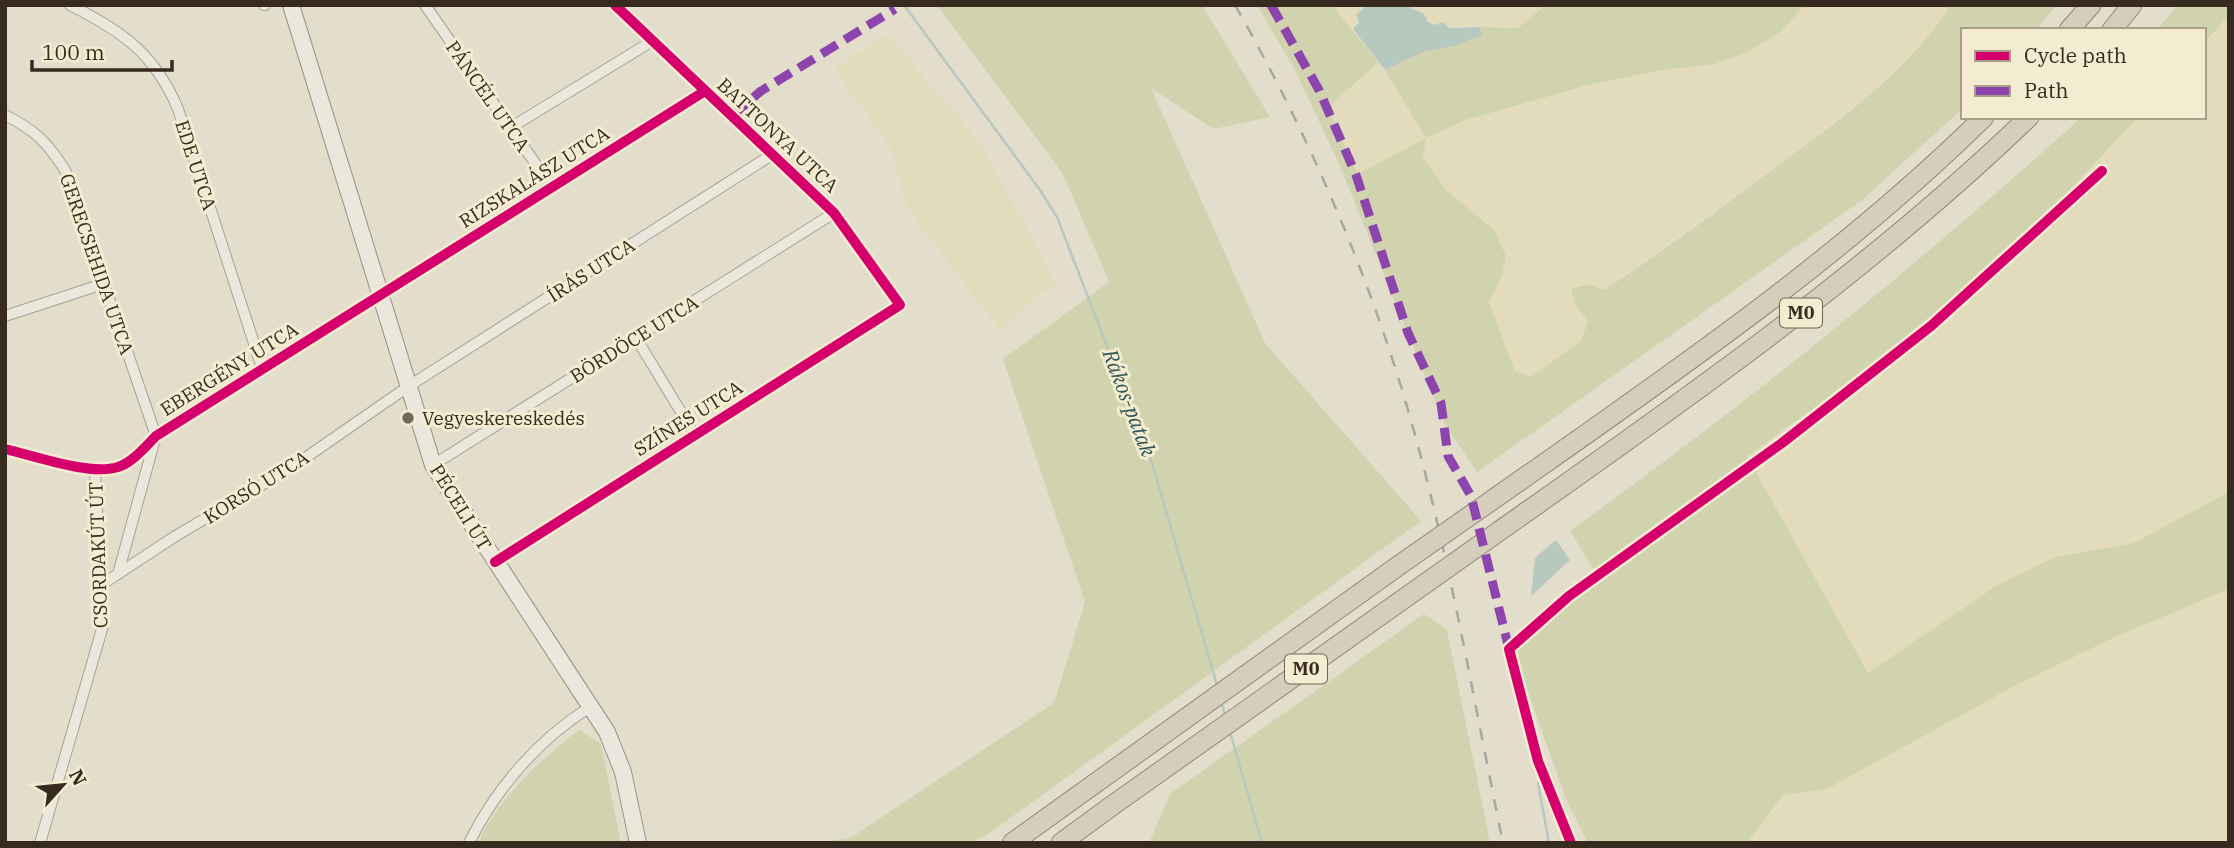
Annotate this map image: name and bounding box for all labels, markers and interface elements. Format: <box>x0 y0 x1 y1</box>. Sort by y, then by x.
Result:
scale bar <box>32 28 172 72</box>
legend <box>1961 28 2206 119</box>
street label: PÁNCÉL UTCA <box>441 36 535 156</box>
text: 100 m <box>42 38 105 66</box>
text: Cycle path <box>2024 41 2127 69</box>
street label: BATTONYA UTCA <box>712 73 844 197</box>
text: Path <box>2024 76 2069 104</box>
street label: EDE UTCA <box>170 117 222 213</box>
street label: RIZSKALÁSZ UTCA <box>454 121 614 233</box>
street label: GERECSEHIDA UTCA <box>55 170 139 358</box>
street label: ÍRÁS UTCA <box>543 233 639 307</box>
street label: BÖRDÖCE UTCA <box>565 290 703 388</box>
road number: M0 <box>1780 298 1822 328</box>
street label: EBERGÉNY UTCA <box>156 317 302 421</box>
water label: Rákos-patak <box>1096 344 1164 461</box>
street label: SZÍNES UTCA <box>629 375 747 461</box>
place label: Vegyeskereskedés <box>422 406 585 430</box>
marker: Vegyeskereskedés <box>400 410 416 426</box>
street label: KORSÓ UTCA <box>199 445 313 529</box>
street label: PÉCELI ÚT <box>425 459 497 555</box>
street label: CSORDAKÚT ÚT <box>83 481 113 629</box>
road number: M0 <box>1285 654 1327 684</box>
north arrow <box>28 750 98 820</box>
text: N <box>64 765 92 789</box>

